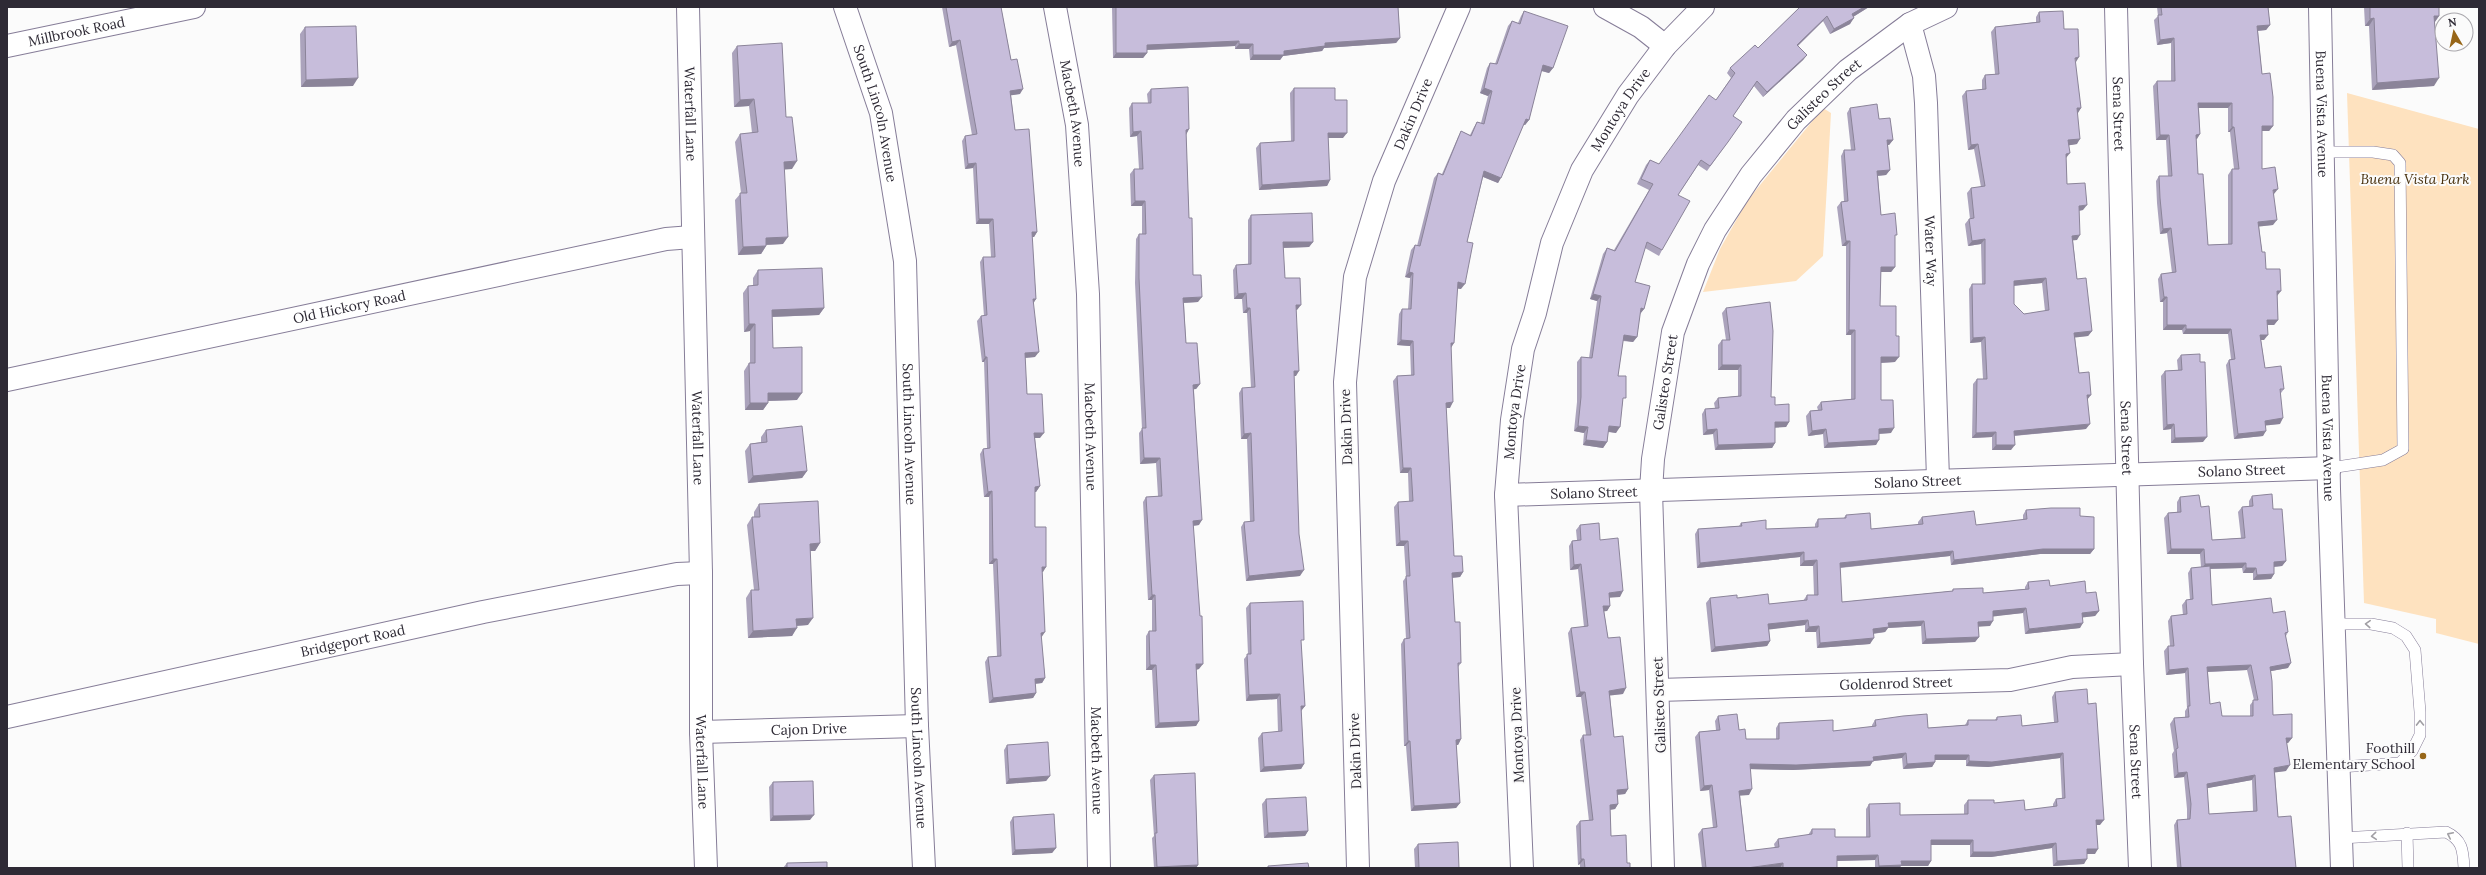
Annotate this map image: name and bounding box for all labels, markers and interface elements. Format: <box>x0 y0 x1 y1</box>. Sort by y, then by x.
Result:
north arrow <box>2434 12 2474 52</box>
street label: Millbrook Road <box>26 13 127 50</box>
text: N <box>2447 14 2458 30</box>
street label: South Lincoln Avenue <box>849 42 901 184</box>
street label: Buena Vista Avenue <box>2312 50 2332 178</box>
street label: Galisteo Street <box>1782 54 1865 134</box>
street label: Macbeth Avenue <box>1056 58 1089 168</box>
street label: Montoya Drive <box>1587 64 1655 155</box>
street label: Waterfall Lane <box>680 66 701 162</box>
street label: Dakin Drive <box>1390 75 1436 152</box>
street label: Sena Street <box>2109 76 2129 152</box>
park label: Buena Vista Park <box>2360 170 2470 188</box>
street label: Water Way <box>1921 215 1941 287</box>
street label: Old Hickory Road <box>291 286 407 328</box>
street label: Galisteo Street <box>1649 332 1682 431</box>
street label: Montoya Drive <box>1500 362 1530 460</box>
street label: South Lincoln Avenue <box>899 363 920 506</box>
street label: Buena Vista Avenue <box>2318 374 2338 502</box>
street label: Macbeth Avenue <box>1081 382 1101 491</box>
street label: Dakin Drive <box>1336 388 1356 465</box>
street label: Waterfall Lane <box>688 390 708 486</box>
street label: Sena Street <box>2117 400 2136 476</box>
street label: Solano Street <box>2198 460 2286 481</box>
street label: Solano Street <box>1874 471 1962 492</box>
street label: Solano Street <box>1550 482 1638 503</box>
street label: Bridgeport Road <box>299 620 407 661</box>
one-way arrow <box>2365 620 2371 629</box>
street label: Galisteo Street <box>1648 656 1670 754</box>
street label: Goldenrod Street <box>1839 673 1953 694</box>
street label: Montoya Drive <box>1506 686 1528 783</box>
street label: South Lincoln Avenue <box>907 687 931 830</box>
street label: Macbeth Avenue <box>1087 706 1107 815</box>
street label: Dakin Drive <box>1345 712 1365 789</box>
street label: Waterfall Lane <box>692 715 713 810</box>
street label: Cajon Drive <box>771 719 848 739</box>
one-way arrow <box>2416 720 2424 726</box>
street label: Sena Street <box>2125 724 2146 800</box>
place label: Foothill Elementary School <box>2292 739 2415 773</box>
marker: Foothill Elementary School <box>2418 751 2428 761</box>
one-way arrow <box>2371 832 2377 841</box>
one-way arrow <box>2447 832 2455 840</box>

